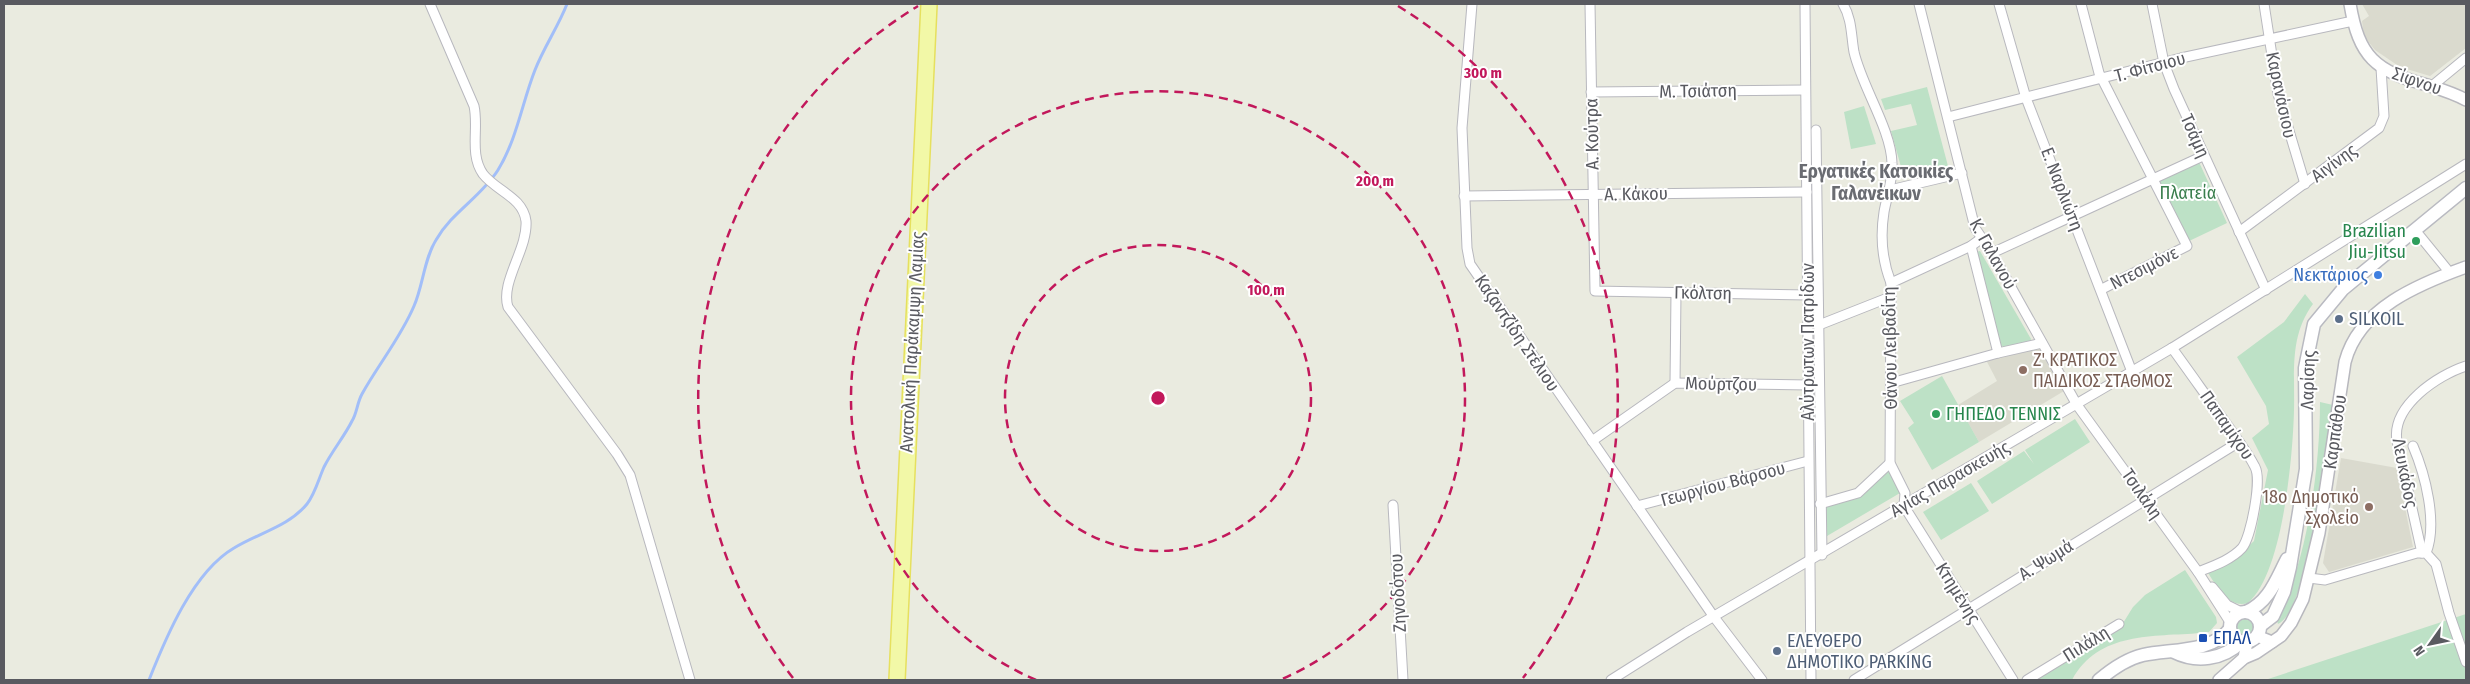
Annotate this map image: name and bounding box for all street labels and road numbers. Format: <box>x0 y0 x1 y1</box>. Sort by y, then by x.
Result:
street label: Τ. Φίτσιου <box>2112 47 2188 87</box>
street label: Καρανάσιου <box>2261 50 2301 140</box>
street label: Σίφνου <box>2389 62 2445 100</box>
street label: Μ. Τσιάτση <box>1659 79 1737 103</box>
street label: Α. Κούτρα <box>1580 98 1604 170</box>
street label: Τσάμη <box>2176 111 2214 161</box>
street label: Αιγίνης <box>2307 139 2362 187</box>
street label: Ε. Ναρλιώτη <box>2036 144 2088 234</box>
street label: Α. Κάκου <box>1604 182 1668 206</box>
street label: Κ. Γαλανού <box>1965 215 2021 293</box>
street label: Ανατολική Παράκαμψη Λαμίας <box>895 231 929 453</box>
street label: Ντεσιμόνε <box>2106 241 2182 294</box>
street label: Αλύτρωτων Πατρίδων <box>1797 263 1819 421</box>
street label: Καζαντζίδη Στέλιου <box>1470 270 1564 396</box>
street label: Γκόλτση <box>1674 281 1732 305</box>
street label: Θάνου Λειβαδίτη <box>1878 286 1902 410</box>
street label: Λαρίσης <box>2296 349 2320 410</box>
street label: Μούρτζου <box>1685 372 1757 396</box>
street label: Παπαμίχου <box>2195 386 2259 464</box>
street label: Καρπάθου <box>2319 393 2351 471</box>
street label: Αγίας Παρασκευής <box>1886 436 2014 522</box>
street label: Λευκάδος <box>2387 436 2423 510</box>
street label: Γεωργίου Βάρσου <box>1658 457 1788 511</box>
street label: Τσιλάλη <box>2117 465 2167 523</box>
street label: Α. Ψωμά <box>2015 535 2077 585</box>
street label: Ζηνοδότου <box>1385 553 1411 633</box>
street label: Κτημένης <box>1931 559 1985 628</box>
street label: Πιλάλη <box>2059 621 2113 667</box>

